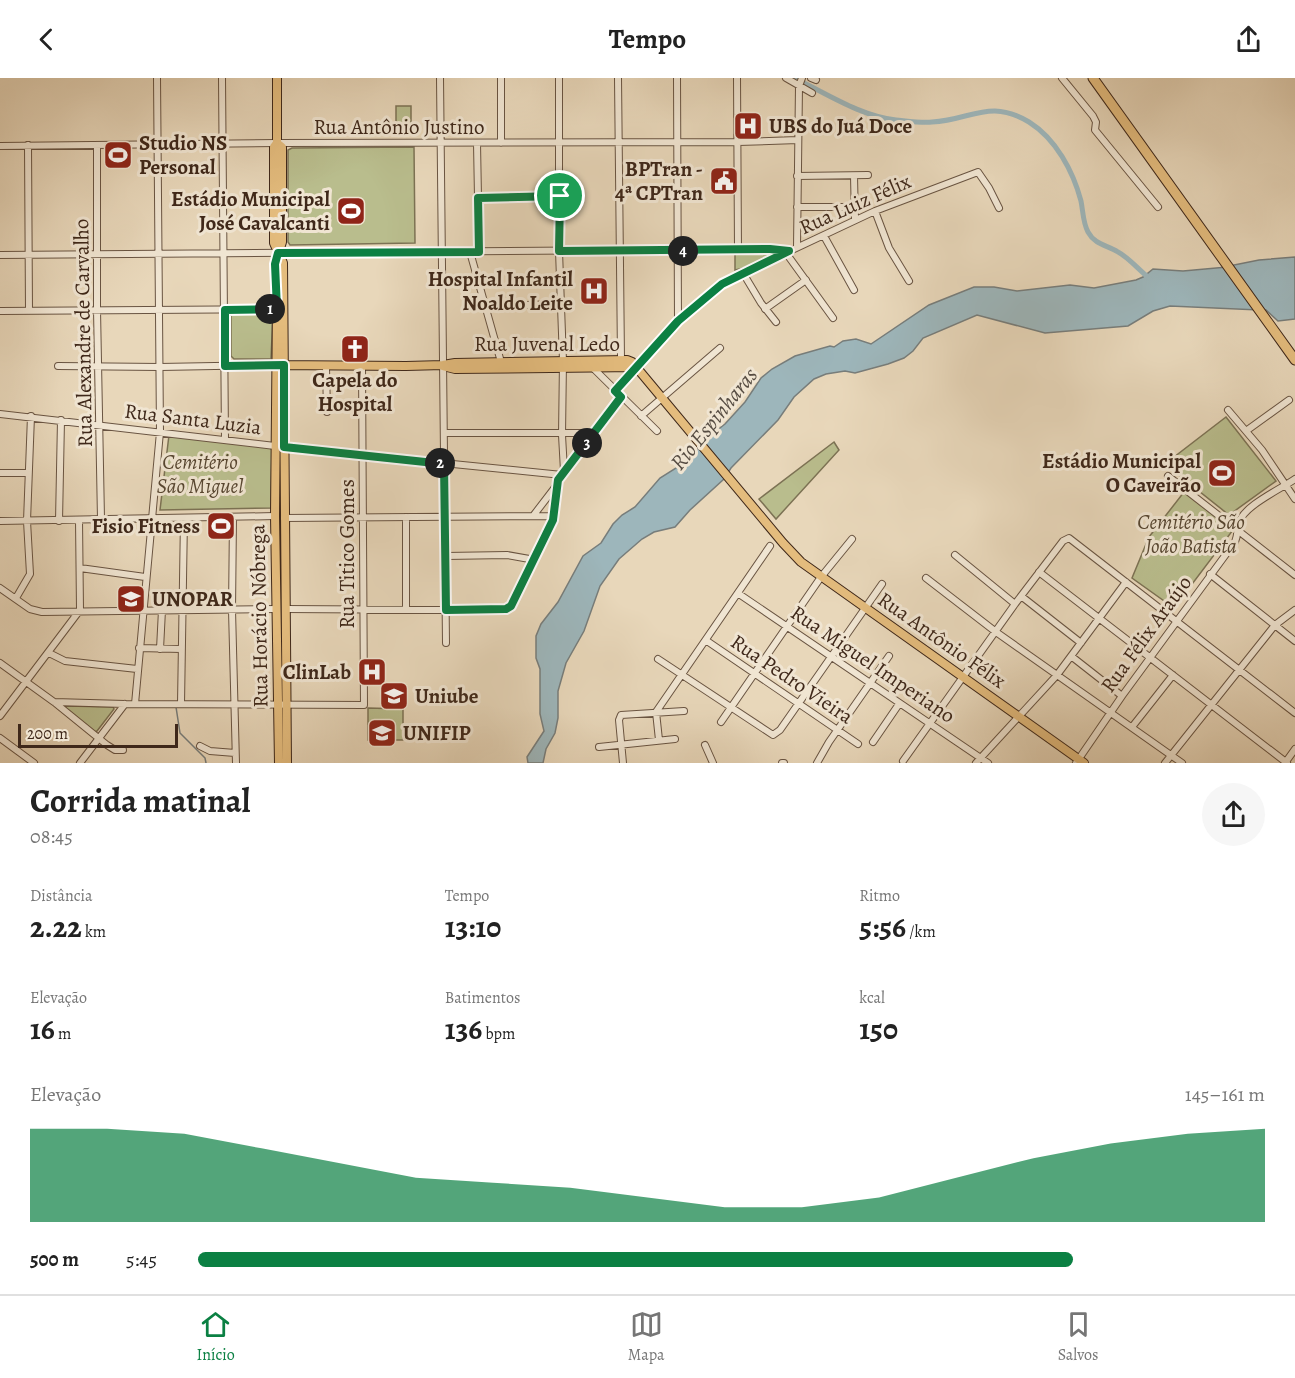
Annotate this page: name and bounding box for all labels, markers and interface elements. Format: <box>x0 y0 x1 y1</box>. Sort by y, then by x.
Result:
text: Tempo <box>609 21 686 57</box>
icon: back <box>30 23 63 56</box>
icon: share <box>1232 23 1265 56</box>
hospital icon: UBS do Juá Doce <box>732 110 764 142</box>
place label: UBS do Juá Doce <box>769 112 912 140</box>
street label: Rua Antônio Justino <box>313 113 485 141</box>
place label: Studio NS Personal <box>139 129 227 181</box>
sports icon: Studio NS Personal <box>102 139 134 171</box>
place label: BPTran - 4ª CPTran <box>615 155 703 207</box>
public building icon: BPTran - 4ª CPTran <box>708 165 740 197</box>
street label: Rua Luiz Félix <box>795 167 915 241</box>
pin <box>534 170 585 221</box>
icon: arrive <box>543 179 576 212</box>
place label: Estádio Municipal José Cavalcanti <box>171 185 330 237</box>
sports icon: Estádio Municipal José Cavalcanti <box>335 195 367 227</box>
street label: Rua Alexandre de Carvalho <box>67 218 99 448</box>
pin: 4 <box>668 236 698 266</box>
text: 4 <box>679 240 687 262</box>
place label: Hospital Infantil Noaldo Leite <box>428 265 573 317</box>
hospital icon: Hospital Infantil Noaldo Leite <box>578 275 610 307</box>
pin: 1 <box>255 294 285 324</box>
text: 1 <box>267 298 273 320</box>
street label: Rua Juvenal Ledo <box>474 330 620 358</box>
church icon: Capela do Hospital <box>339 333 371 365</box>
water label: Rio Espinharas <box>663 361 765 477</box>
place label: Capela do Hospital <box>312 366 398 418</box>
street label: Rua Santa Luzia <box>123 397 263 441</box>
pin: 3 <box>572 428 602 458</box>
text: 3 <box>584 432 590 454</box>
place label: Estádio Municipal O Caveirão <box>1042 447 1201 499</box>
park label: Cemitério São Miguel <box>157 448 244 500</box>
pin: 2 <box>425 448 455 478</box>
text: 2 <box>436 452 444 474</box>
sports icon: Estádio Municipal O Caveirão <box>1206 457 1238 489</box>
street label: Rua Titico Gomes <box>333 479 361 629</box>
park label: Cemitério São João Batista <box>1137 508 1245 560</box>
sports icon: Fisio Fitness <box>205 510 237 542</box>
place label: Fisio Fitness <box>91 512 200 540</box>
street label: Rua Horácio Nóbrega <box>243 524 275 708</box>
street label: Rua Félix Araújo <box>1094 570 1198 698</box>
school or university icon: UNOPAR <box>115 583 147 615</box>
place label: UNOPAR <box>152 585 234 613</box>
street label: Rua Antônio Félix <box>872 585 1012 695</box>
street label: Rua Miguel Imperiano <box>785 599 961 729</box>
street label: Rua Pedro Vieira <box>725 628 859 730</box>
hospital icon: ClinLab <box>356 656 388 688</box>
place label: ClinLab <box>283 658 351 686</box>
school or university icon: Uniube <box>378 680 410 712</box>
place label: Uniube <box>415 682 479 710</box>
school or university icon: UNIFIP <box>366 717 398 749</box>
place label: UNIFIP <box>403 719 471 747</box>
scale bar <box>18 721 178 748</box>
text: 200 m <box>27 723 68 745</box>
text: Corrida matinal <box>30 778 250 823</box>
button: share <box>1202 783 1265 846</box>
text: 08:45 <box>30 823 73 850</box>
text: Distância <box>30 885 92 907</box>
text: Tempo <box>445 885 489 907</box>
text: Ritmo <box>859 885 900 907</box>
text: 2.22 <box>30 907 82 947</box>
text: 13:10 <box>445 907 501 947</box>
text: 5:56 <box>859 907 906 947</box>
text: km <box>82 921 106 943</box>
text: /km <box>906 921 936 943</box>
text: Elevação <box>30 987 87 1009</box>
text: Batimentos <box>445 987 520 1009</box>
text: kcal <box>859 987 885 1009</box>
text: 16 <box>30 1009 55 1049</box>
text: 136 <box>445 1009 482 1049</box>
text: 150 <box>859 1009 898 1049</box>
text: m <box>55 1023 71 1045</box>
text: bpm <box>482 1023 515 1045</box>
text: Elevação <box>30 1081 101 1108</box>
text: 145–161 m <box>1185 1081 1265 1108</box>
text: 500 m <box>30 1246 79 1273</box>
text: 5:45 <box>126 1246 157 1273</box>
tab: Início <box>197 1308 235 1366</box>
tab: Mapa <box>628 1308 665 1366</box>
tab: Salvos <box>1058 1308 1098 1366</box>

